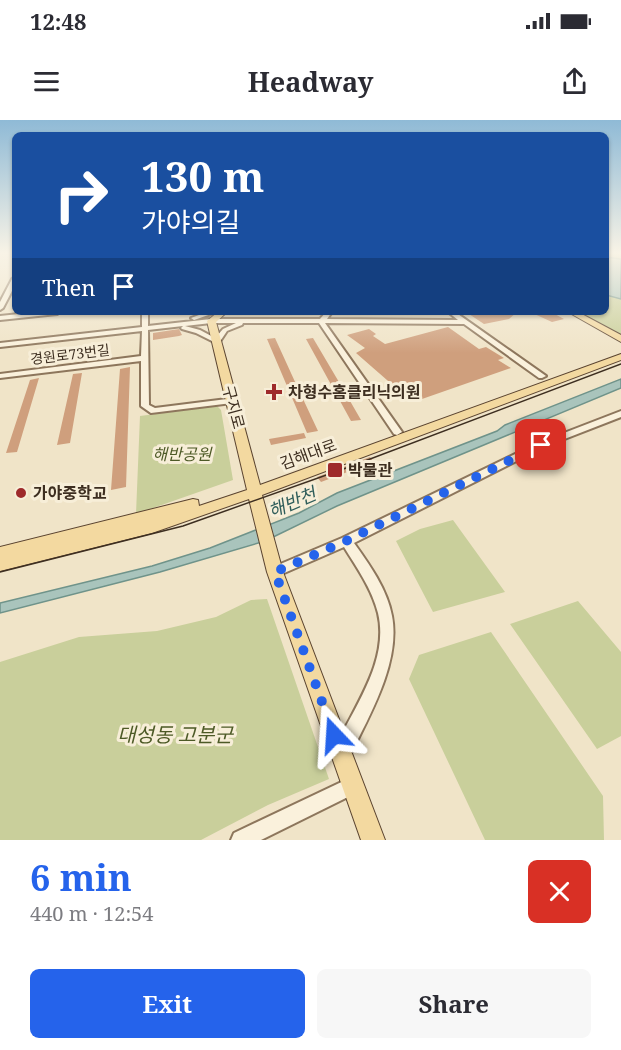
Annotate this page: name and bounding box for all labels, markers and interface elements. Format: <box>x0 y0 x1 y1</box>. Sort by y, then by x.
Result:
text: 12:48 <box>30 6 86 36</box>
text: Headway <box>248 63 373 100</box>
icon: menu <box>30 65 63 98</box>
icon: share <box>558 65 591 98</box>
text: 130 m <box>141 147 265 204</box>
icon: right <box>42 156 120 234</box>
text: 가야의길 <box>141 203 240 240</box>
icon: arrive <box>107 270 140 303</box>
text: Then <box>42 272 95 302</box>
street label: 경원로73번길 <box>29 340 111 368</box>
place label: 차형수홈클리닉의원 <box>288 381 420 403</box>
street label: 구지로 <box>218 383 250 431</box>
marker: 차형수홈클리닉의원 <box>265 383 283 401</box>
pin <box>515 419 566 470</box>
icon: arrive <box>524 428 557 461</box>
street label: 김해대로 <box>277 434 340 474</box>
park label: 해반공원 <box>153 443 213 465</box>
place label: 박물관 <box>348 459 392 481</box>
marker: 박물관 <box>326 461 344 479</box>
water label: 해반천 <box>264 480 322 523</box>
place label: 가야중학교 <box>33 482 107 504</box>
marker: 가야중학교 <box>14 486 28 500</box>
position arrow <box>302 703 366 767</box>
park label: 대성동 고분군 <box>117 721 234 748</box>
text: 6 min <box>30 853 132 902</box>
button: close <box>528 860 591 923</box>
text: 440 m · 12:54 <box>30 900 153 927</box>
button: Exit <box>30 969 305 1038</box>
button: Share <box>317 969 591 1038</box>

